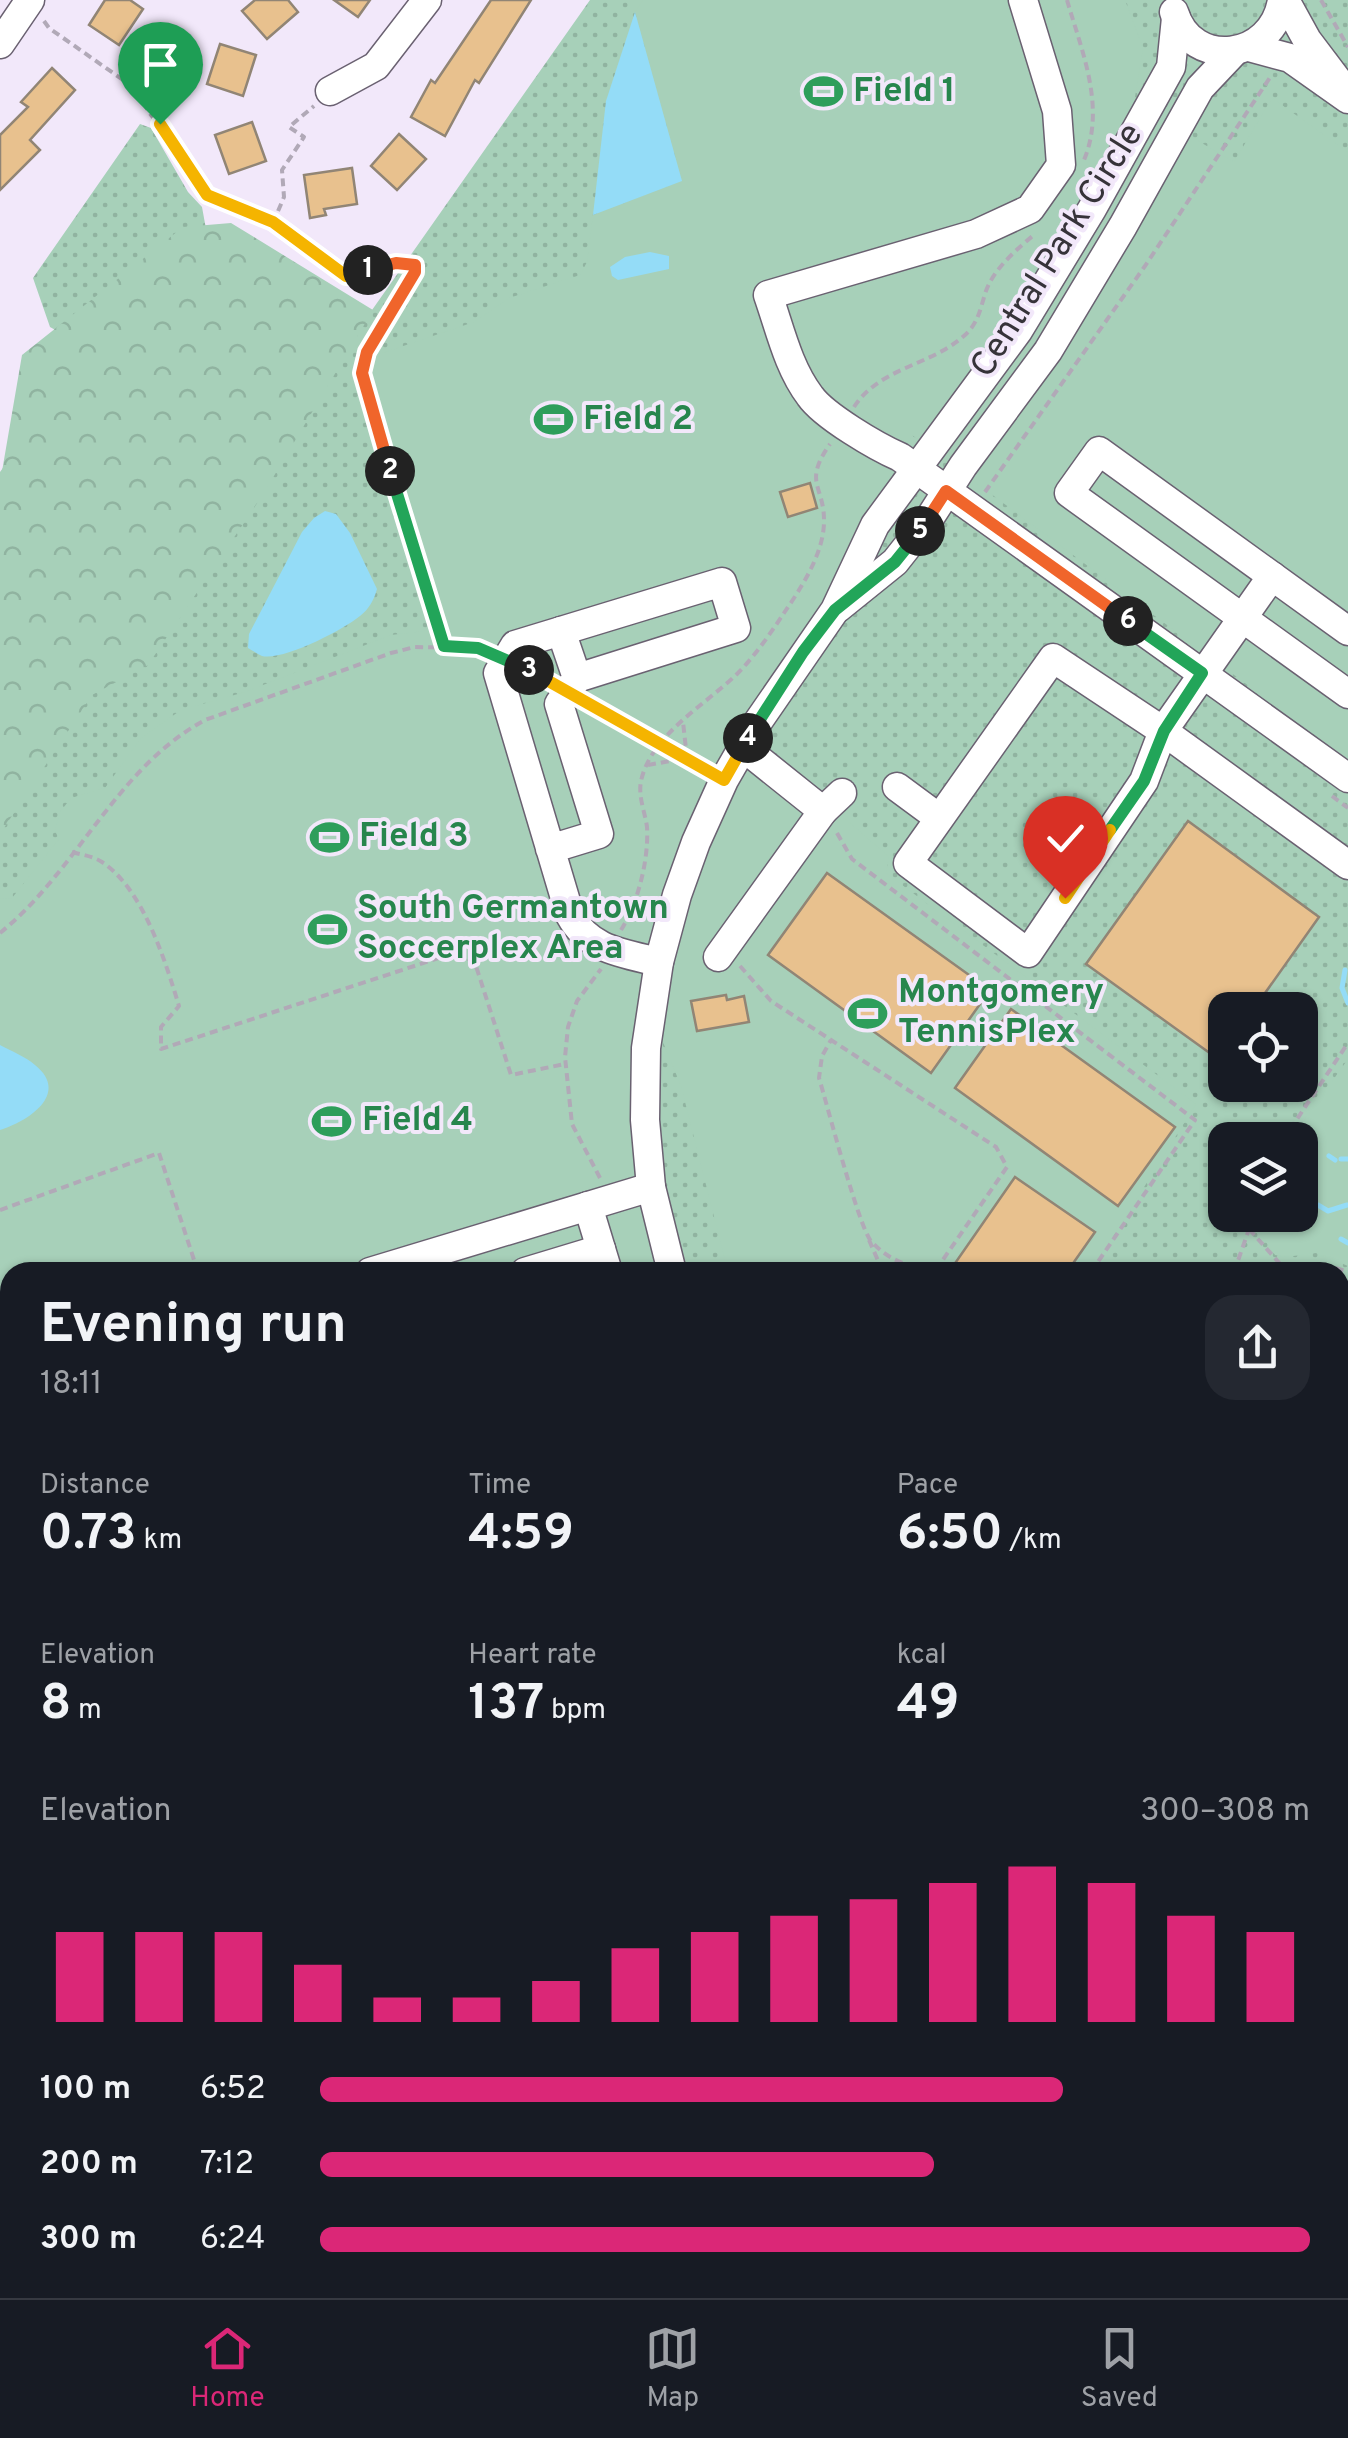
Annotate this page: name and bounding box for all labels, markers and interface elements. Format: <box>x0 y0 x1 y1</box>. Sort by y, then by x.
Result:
pin <box>118 22 203 125</box>
icon: arrive <box>133 37 188 92</box>
place label: Field 1 <box>853 70 956 114</box>
sports icon: Field 1 <box>802 71 844 113</box>
street label: Central Park Circle <box>962 116 1154 386</box>
pin: 1 <box>343 245 393 295</box>
text: 1 <box>362 252 374 288</box>
place label: Field 2 <box>583 398 693 442</box>
sports icon: Field 2 <box>532 399 574 441</box>
pin: 2 <box>365 446 415 496</box>
text: 2 <box>381 453 399 489</box>
pin: 5 <box>895 506 945 556</box>
text: 5 <box>911 513 929 549</box>
pin: 6 <box>1103 596 1153 646</box>
text: 6 <box>1119 603 1137 639</box>
pin: 3 <box>504 645 554 695</box>
text: 3 <box>521 652 537 688</box>
pin: 4 <box>723 713 773 763</box>
text: 4 <box>739 720 757 756</box>
pin <box>1023 796 1108 899</box>
icon: check <box>1038 811 1093 866</box>
place label: Field 3 <box>359 815 469 859</box>
sports icon: Field 3 <box>308 816 350 858</box>
place label: South Germantown Soccerplex Area <box>357 887 669 971</box>
sports icon: South Germantown Soccerplex Area <box>306 908 348 950</box>
place label: Montgomery TennisPlex <box>898 971 1104 1055</box>
sports icon: Montgomery TennisPlex <box>847 992 889 1034</box>
map controls <box>1208 992 1318 1232</box>
button: locate <box>1208 992 1318 1102</box>
place label: Field 4 <box>362 1099 473 1143</box>
sports icon: Field 4 <box>311 1100 353 1142</box>
button: layers <box>1208 1122 1318 1232</box>
text: Evening run <box>40 1292 347 1362</box>
button: share <box>1205 1295 1310 1400</box>
text: 18:11 <box>40 1365 103 1405</box>
text: Distance <box>40 1468 150 1504</box>
text: Time <box>468 1468 531 1504</box>
text: Pace <box>897 1468 958 1504</box>
text: 0.73 <box>40 1504 137 1567</box>
text: 4:59 <box>468 1504 574 1567</box>
text: 6:50 <box>897 1504 1003 1567</box>
text: km <box>137 1523 182 1559</box>
text: /km <box>1003 1523 1062 1559</box>
text: Elevation <box>40 1638 155 1674</box>
text: Heart rate <box>468 1638 596 1674</box>
text: kcal <box>897 1638 946 1674</box>
text: 8 <box>40 1674 71 1737</box>
text: 137 <box>468 1674 544 1737</box>
text: 49 <box>897 1674 960 1737</box>
text: m <box>71 1693 102 1729</box>
text: bpm <box>544 1693 606 1729</box>
text: Elevation <box>40 1792 172 1832</box>
text: 300–308 m <box>1140 1792 1310 1832</box>
text: 100 m <box>40 2070 131 2110</box>
text: 6:52 <box>200 2070 266 2110</box>
text: 200 m <box>40 2145 138 2185</box>
text: 7:12 <box>200 2145 254 2185</box>
text: 300 m <box>40 2220 137 2260</box>
text: 6:24 <box>200 2220 265 2260</box>
tab: Home <box>190 2321 265 2417</box>
tab: Map <box>645 2321 700 2417</box>
tab: Saved <box>1081 2321 1158 2417</box>

